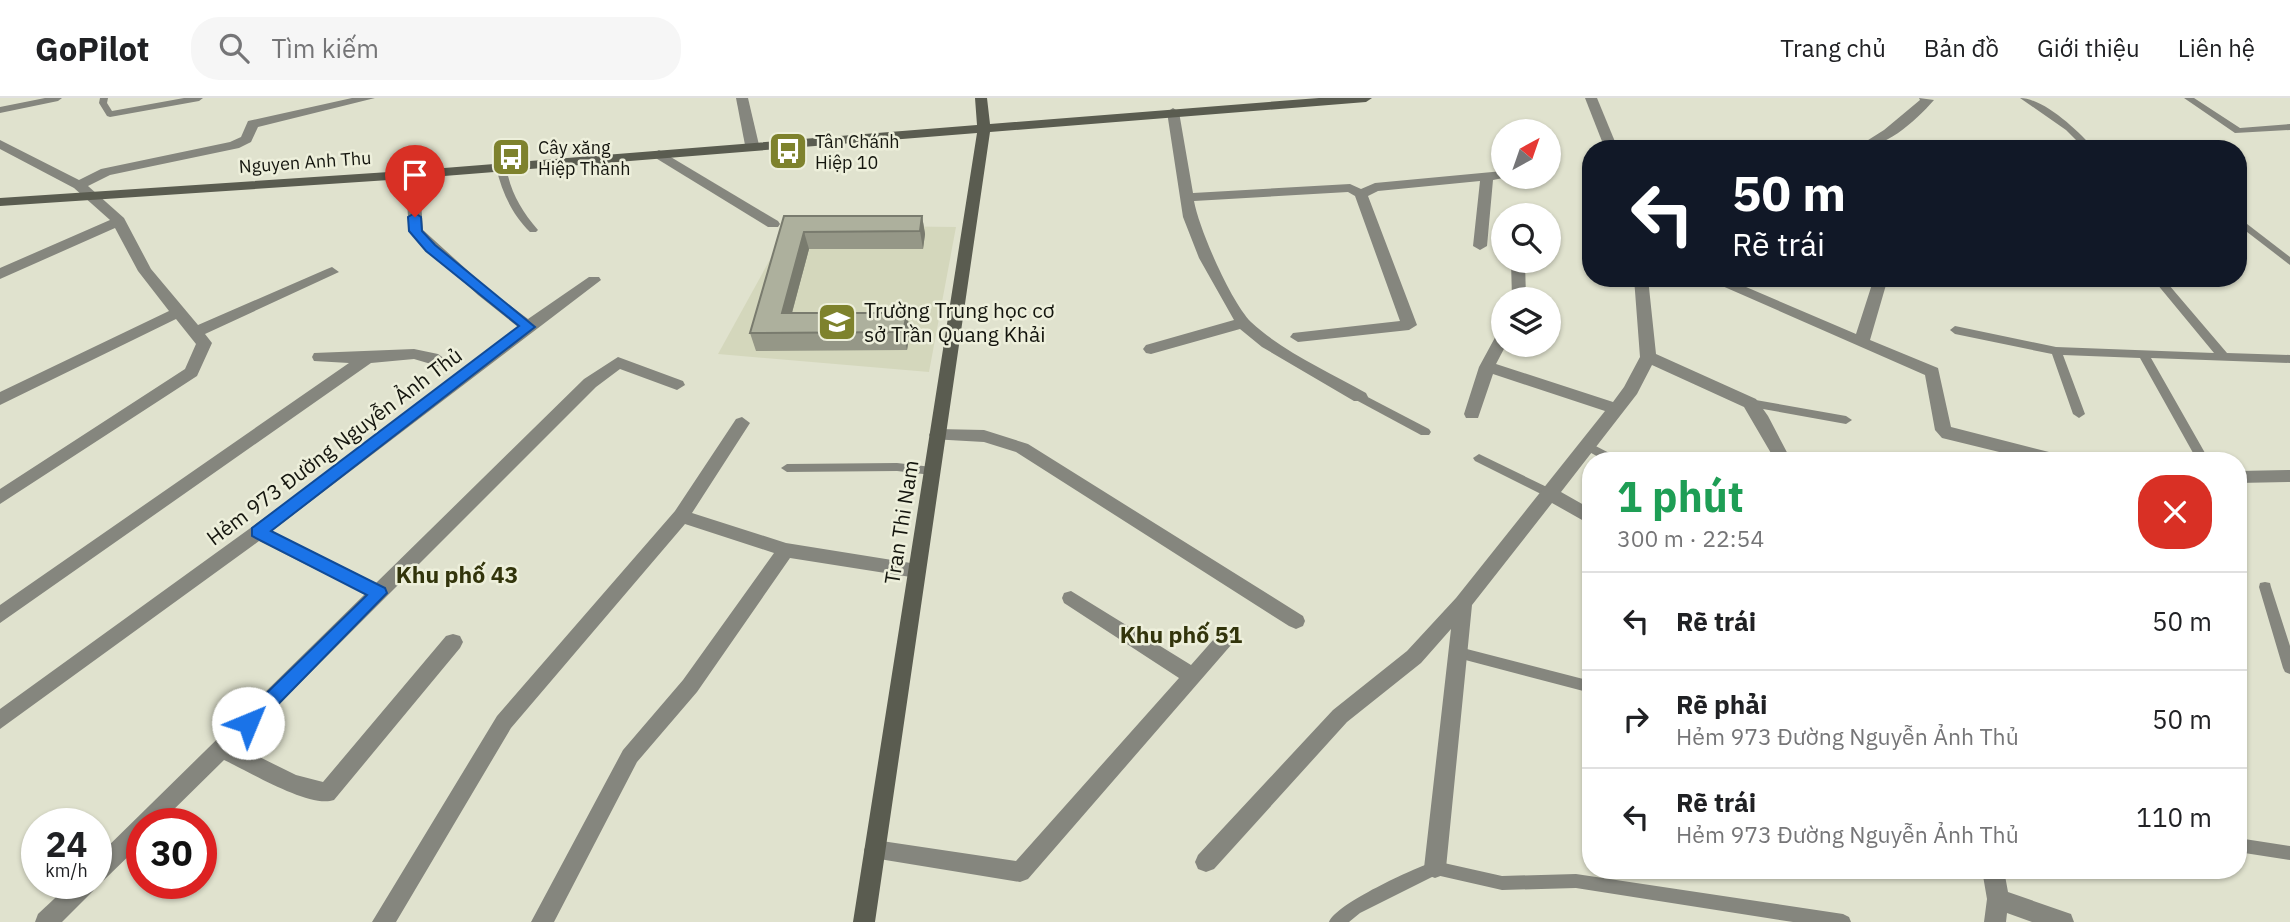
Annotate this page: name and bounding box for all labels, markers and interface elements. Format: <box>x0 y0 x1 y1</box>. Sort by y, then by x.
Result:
search box <box>191 17 681 80</box>
text: GoPilot <box>35 27 149 70</box>
icon: search <box>215 29 253 67</box>
text: Tìm kiếm <box>271 31 379 65</box>
text: Trang chủ <box>1780 32 1886 64</box>
text: Bản đồ <box>1924 32 1999 64</box>
text: Giới thiệu <box>2037 32 2140 64</box>
text: Liên hệ <box>2178 32 2255 64</box>
north arrow <box>1491 119 1561 189</box>
map controls <box>1491 119 1561 357</box>
bus stop icon: Tân Chánh Hiệp 10 <box>767 130 809 172</box>
place label: Tân Chánh Hiệp 10 <box>815 130 900 174</box>
bus stop icon: Cây xăng Hiệp Thành <box>490 136 532 178</box>
place label: Cây xăng Hiệp Thành <box>538 136 630 180</box>
pin <box>385 145 445 217</box>
street label: Nguyen Anh Thu <box>238 146 372 178</box>
icon: arrive <box>396 156 434 194</box>
text: 50 m <box>1732 161 1846 224</box>
icon: left <box>1617 168 1708 259</box>
button: search <box>1491 203 1561 273</box>
text: Rẽ trái <box>1732 223 1825 265</box>
button: layers <box>1491 287 1561 357</box>
place label: Trường Trung học cơ sở Trần Quang Khải <box>864 296 1055 348</box>
school or university icon: Trường Trung học cơ sở Trần Quang Khải <box>816 301 858 343</box>
street label: Hẻm 973 Đường Nguyễn Ảnh Thủ <box>201 341 467 551</box>
street label: Tran Thi Nam <box>877 458 925 586</box>
text: 1 phút <box>1617 469 1744 524</box>
button: close <box>2138 475 2212 549</box>
text: 300 m · 22:54 <box>1617 523 1764 553</box>
district label: Khu phố 43 <box>396 559 518 589</box>
icon: left <box>1617 602 1655 640</box>
text: Rẽ trái <box>1676 604 1756 638</box>
text: 50 m <box>2152 604 2212 638</box>
district label: Khu phố 51 <box>1120 619 1242 649</box>
position arrow <box>211 686 285 760</box>
text: Rẽ phải <box>1676 687 1767 721</box>
icon: right <box>1617 700 1655 738</box>
text: 50 m <box>2152 702 2212 736</box>
text: Hẻm 973 Đường Nguyễn Ảnh Thủ <box>1676 721 2019 751</box>
text: Rẽ trái <box>1676 785 1756 819</box>
icon: left <box>1617 798 1655 836</box>
text: 110 m <box>2136 800 2212 834</box>
speed limit sign: 30 <box>126 808 217 899</box>
text: Hẻm 973 Đường Nguyễn Ảnh Thủ <box>1676 819 2019 849</box>
text: 24 <box>45 821 88 867</box>
text: km/h <box>45 859 88 882</box>

